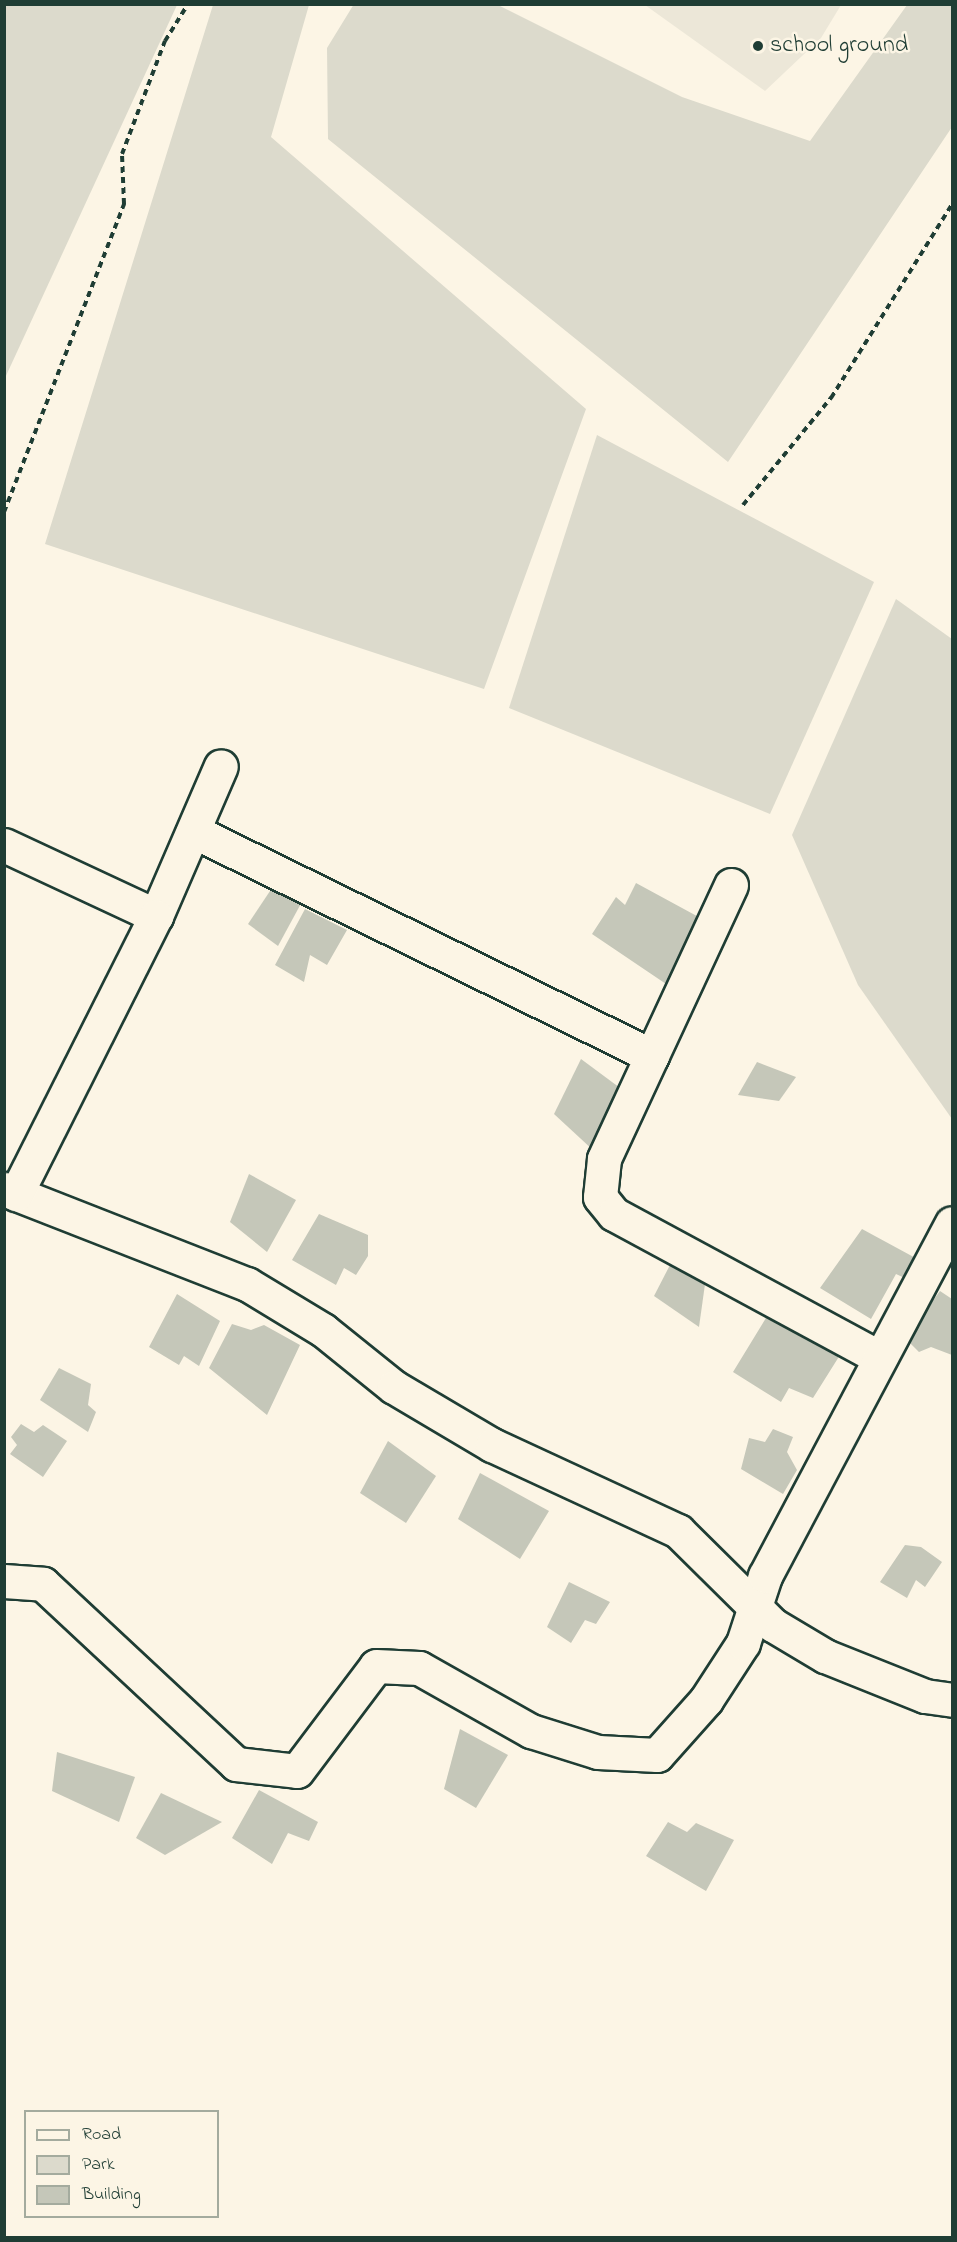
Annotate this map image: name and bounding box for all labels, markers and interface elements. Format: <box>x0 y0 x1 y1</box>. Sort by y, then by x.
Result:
place label: school ground <box>770 32 908 60</box>
marker: school ground <box>751 39 765 53</box>
legend <box>24 2110 219 2218</box>
text: Road <box>82 2122 121 2148</box>
text: Park <box>82 2152 115 2178</box>
text: Building <box>82 2182 141 2208</box>

